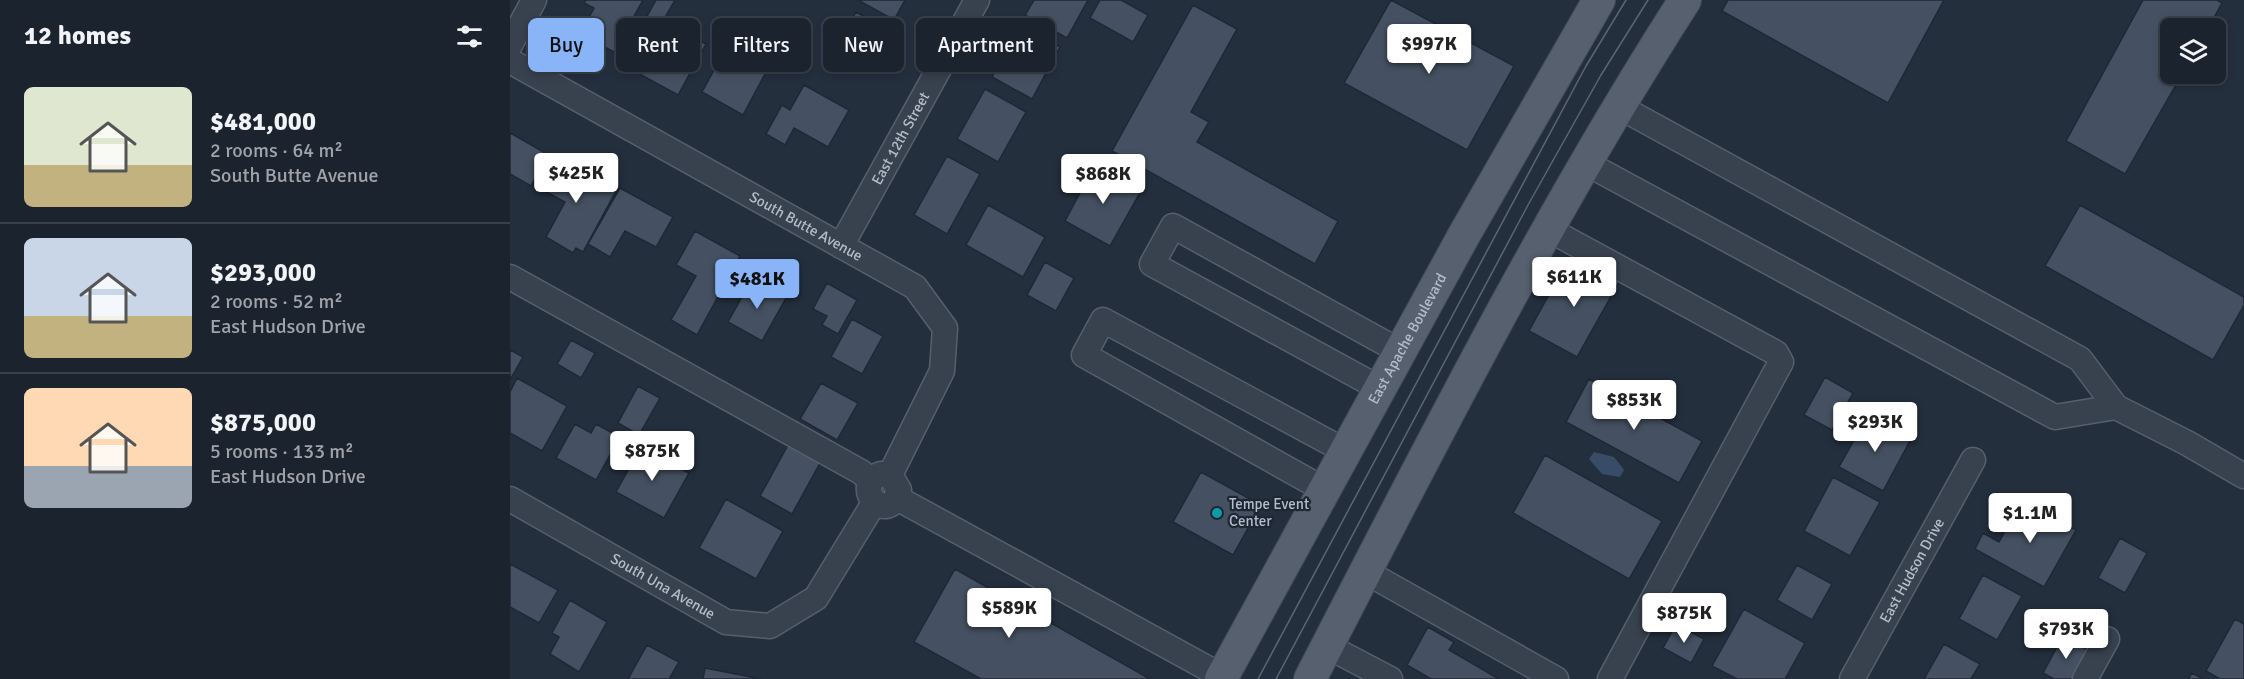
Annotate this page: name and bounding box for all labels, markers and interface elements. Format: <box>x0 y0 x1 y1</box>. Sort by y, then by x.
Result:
chip: Buy <box>528 18 604 72</box>
chip: Rent <box>616 18 700 72</box>
chip: Filters <box>712 18 811 72</box>
chip: New <box>823 18 904 72</box>
chip: Apartment <box>916 18 1055 72</box>
map controls <box>2160 18 2226 84</box>
button: layers <box>2160 18 2226 84</box>
text: 12 homes <box>24 20 131 52</box>
icon: filters <box>453 20 486 53</box>
pin: $997K <box>1387 24 1471 75</box>
text: $997K <box>1401 31 1457 56</box>
street label: East 12th Street <box>868 89 933 188</box>
text: $481,000 <box>210 106 316 138</box>
icon: home <box>72 111 144 183</box>
text: 2 rooms · 64 m² <box>210 138 343 163</box>
pin: $425K <box>534 153 618 204</box>
pin: $868K <box>1061 154 1145 205</box>
text: $425K <box>548 160 604 185</box>
text: $868K <box>1075 161 1131 186</box>
text: South Butte Avenue <box>210 163 379 188</box>
street label: South Butte Avenue <box>746 187 866 265</box>
text: $293,000 <box>210 257 316 289</box>
pin: $611K <box>1532 257 1616 308</box>
pin: $481K <box>715 259 799 310</box>
icon: home <box>72 262 144 334</box>
text: $611K <box>1546 264 1602 289</box>
text: $481K <box>729 266 785 291</box>
street label: East Apache Boulevard <box>1364 270 1450 407</box>
text: 2 rooms · 52 m² <box>210 289 343 314</box>
text: East Hudson Drive <box>210 314 366 339</box>
pin: $853K <box>1592 380 1676 431</box>
text: $853K <box>1606 387 1662 412</box>
pin: $293K <box>1833 402 1917 453</box>
text: $875,000 <box>210 407 316 439</box>
text: $293K <box>1847 409 1903 434</box>
icon: home <box>72 412 144 484</box>
pin: $875K <box>610 431 694 482</box>
text: $875K <box>624 438 680 463</box>
text: 5 rooms · 133 m² <box>210 439 354 464</box>
text: East Hudson Drive <box>210 464 366 489</box>
pin: $1.1M <box>1988 493 2072 544</box>
place label: Tempe Event Center <box>1229 495 1309 530</box>
text: $1.1M <box>2003 500 2057 525</box>
marker: Tempe Event Center <box>1210 506 1224 520</box>
street label: East Hudson Drive <box>1876 515 1948 626</box>
street label: South Una Avenue <box>608 549 718 623</box>
pin: $589K <box>967 588 1051 639</box>
pin: $875K <box>1642 593 1726 644</box>
text: $589K <box>981 595 1037 620</box>
text: $875K <box>1656 600 1712 625</box>
pin: $793K <box>2024 609 2108 660</box>
text: $793K <box>2038 616 2094 641</box>

